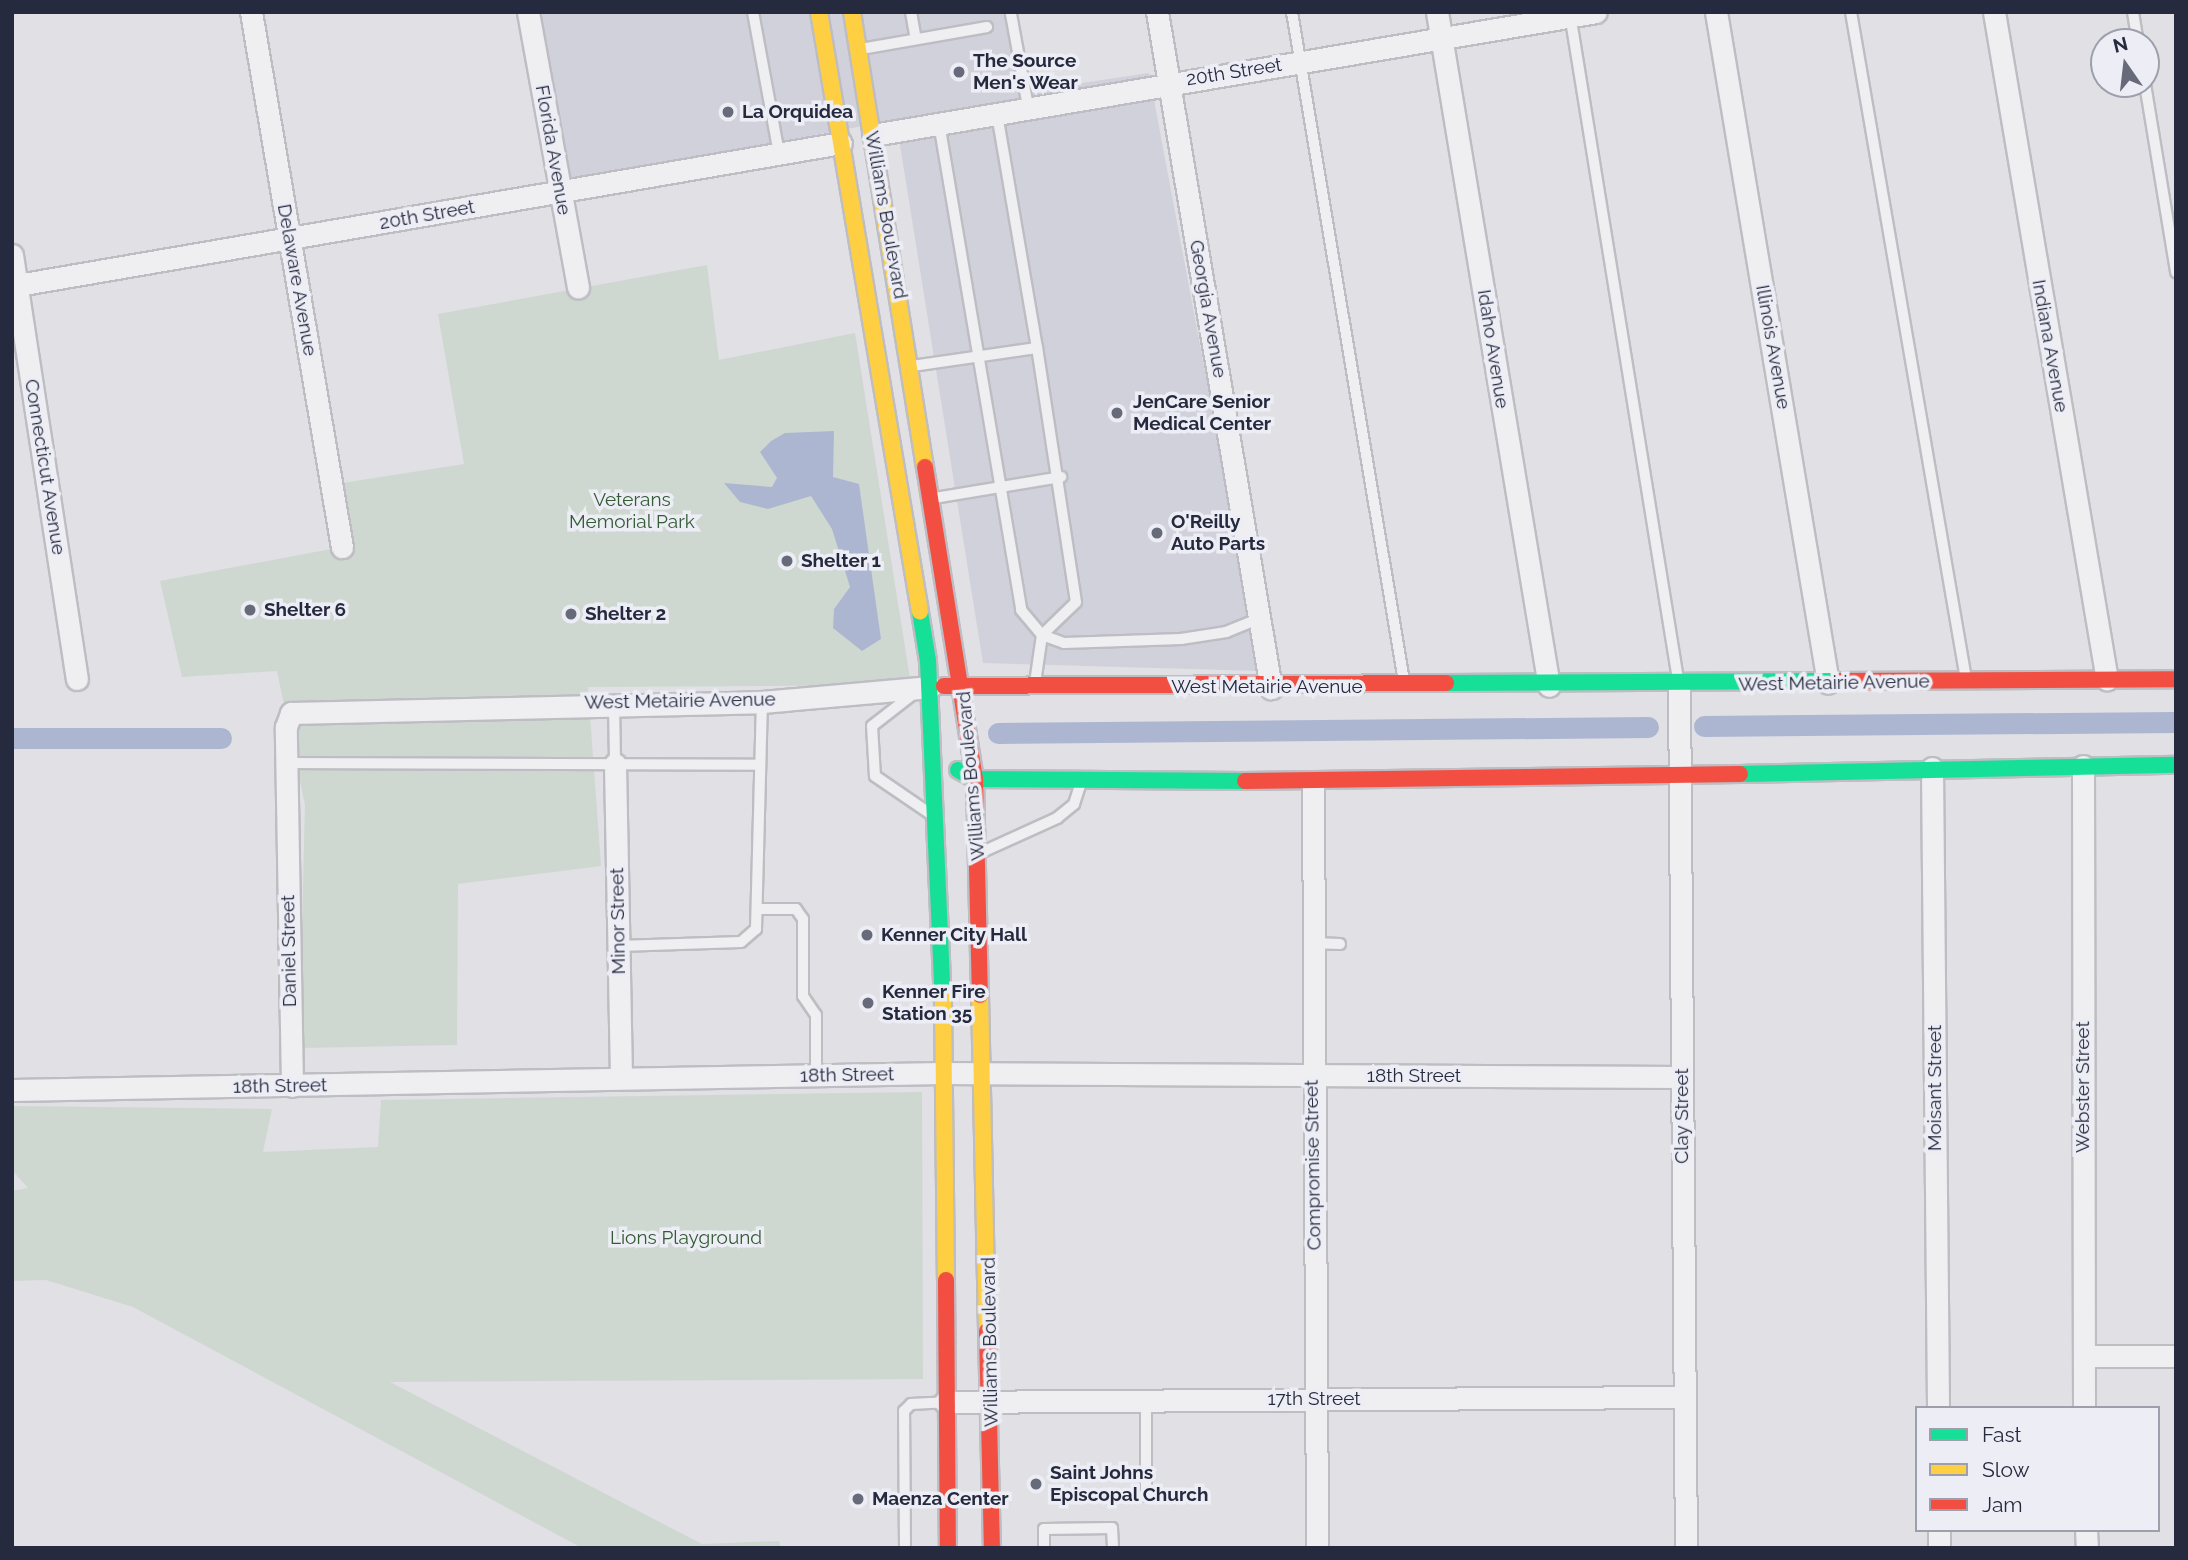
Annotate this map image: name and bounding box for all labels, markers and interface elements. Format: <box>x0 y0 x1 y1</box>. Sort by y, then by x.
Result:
north arrow <box>2090 28 2160 98</box>
text: N <box>2111 32 2130 57</box>
place label: The Source Men's Wear <box>973 50 1078 94</box>
street label: 20th Street <box>1185 53 1283 91</box>
marker: The Source Men's Wear <box>951 64 967 80</box>
street label: Florida Avenue <box>530 83 576 217</box>
place label: La Orquidea <box>742 101 853 123</box>
marker: La Orquidea <box>720 104 736 120</box>
street label: Williams Boulevard <box>860 129 912 301</box>
street label: 20th Street <box>378 195 476 235</box>
street label: Delaware Avenue <box>272 202 322 358</box>
street label: Georgia Avenue <box>1185 238 1231 380</box>
street label: Indiana Avenue <box>2027 278 2073 414</box>
street label: Illinois Avenue <box>1751 283 1795 411</box>
street label: Idaho Avenue <box>1472 288 1514 410</box>
street label: Connecticut Avenue <box>20 377 70 557</box>
place label: JenCare Senior Medical Center <box>1133 391 1272 435</box>
marker: JenCare Senior Medical Center <box>1107 403 1127 423</box>
park label: Veterans Memorial Park <box>569 489 695 533</box>
place label: O'Reilly Auto Parts <box>1171 511 1265 555</box>
marker: O'Reilly Auto Parts <box>1149 525 1165 541</box>
place label: Shelter 1 <box>801 550 881 572</box>
marker: Shelter 1 <box>779 553 795 569</box>
place label: Shelter 6 <box>264 599 346 621</box>
marker: Shelter 6 <box>242 602 258 618</box>
place label: Shelter 2 <box>585 603 667 625</box>
marker: Shelter 2 <box>563 606 579 622</box>
street label: West Metairie Avenue <box>1738 670 1930 696</box>
street label: West Metairie Avenue <box>1171 676 1363 698</box>
street label: West Metairie Avenue <box>584 688 776 714</box>
street label: Williams Boulevard <box>952 690 990 862</box>
street label: Minor Street <box>606 867 630 975</box>
street label: Daniel Street <box>277 894 301 1008</box>
place label: Kenner City Hall <box>881 924 1028 946</box>
marker: Kenner City Hall <box>859 927 875 943</box>
place label: Kenner Fire Station 35 <box>882 981 986 1025</box>
marker: Kenner Fire Station 35 <box>860 995 876 1011</box>
street label: Webster Street <box>2072 1021 2094 1153</box>
street label: Moisant Street <box>1924 1025 1946 1151</box>
street label: 18th Street <box>800 1063 894 1087</box>
street label: 18th Street <box>1367 1065 1461 1087</box>
street label: Clay Street <box>1671 1068 1693 1164</box>
street label: 18th Street <box>233 1074 327 1098</box>
street label: Compromise Street <box>1300 1079 1326 1251</box>
park label: Lions Playground <box>610 1227 762 1249</box>
street label: Williams Boulevard <box>977 1257 1003 1427</box>
street label: 17th Street <box>1267 1388 1361 1410</box>
legend <box>1915 1406 2160 1532</box>
text: Fast <box>1982 1422 2022 1447</box>
text: Slow <box>1982 1457 2030 1482</box>
place label: Saint Johns Episcopal Church <box>1050 1462 1209 1506</box>
marker: Saint Johns Episcopal Church <box>1028 1476 1044 1492</box>
place label: Maenza Center <box>872 1488 1009 1510</box>
marker: Maenza Center <box>850 1491 866 1507</box>
text: Jam <box>1982 1492 2023 1517</box>

